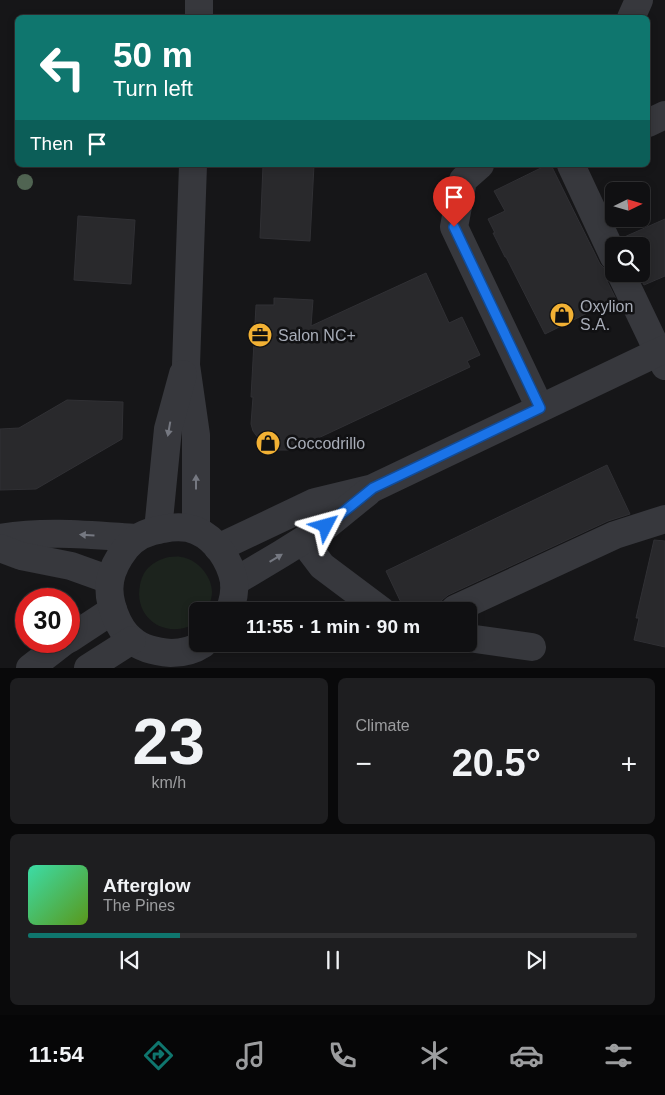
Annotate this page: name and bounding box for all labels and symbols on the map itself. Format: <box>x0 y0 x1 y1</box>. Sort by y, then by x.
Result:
pin <box>433 176 475 227</box>
north arrow <box>605 182 650 228</box>
place label: Oxylion S.A. <box>580 298 633 333</box>
shop icon: Oxylion S.A. <box>549 302 575 328</box>
office icon: Salon NC+ <box>247 322 273 348</box>
place label: Salon NC+ <box>278 327 356 344</box>
one-way arrow <box>164 422 172 438</box>
shop icon: Coccodrillo <box>255 430 281 456</box>
place label: Coccodrillo <box>286 435 365 452</box>
one-way arrow <box>192 473 200 489</box>
position arrow <box>299 499 351 551</box>
one-way arrow <box>79 530 95 538</box>
one-way arrow <box>269 553 282 562</box>
speed limit sign: 30 <box>15 588 80 653</box>

